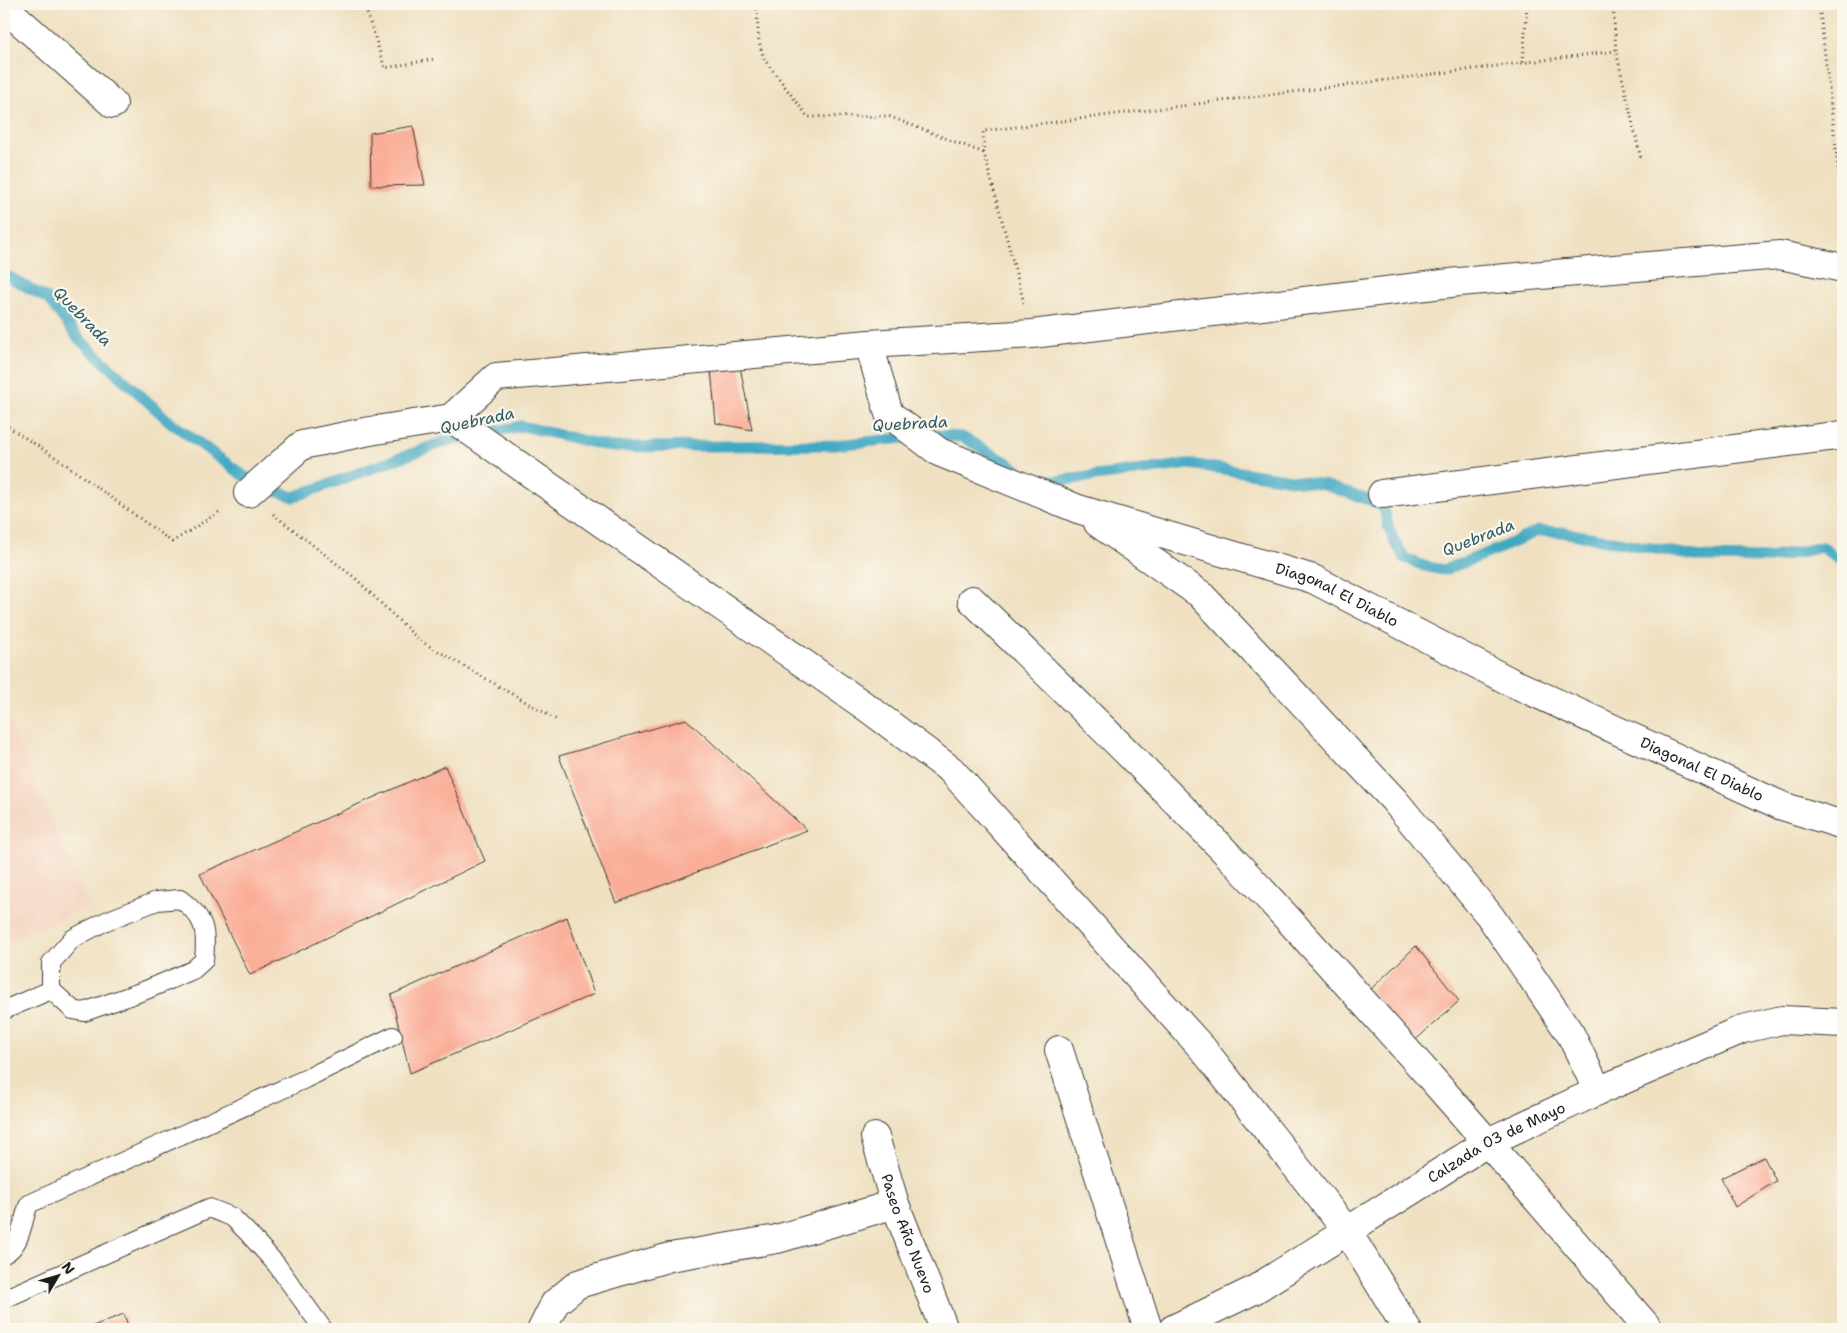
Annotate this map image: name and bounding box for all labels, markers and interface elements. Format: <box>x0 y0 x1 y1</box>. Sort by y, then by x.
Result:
water label: Quebrada <box>49 282 117 351</box>
water label: Quebrada <box>438 402 516 439</box>
water label: Quebrada <box>872 411 948 436</box>
water label: Quebrada <box>1439 514 1517 561</box>
street label: Diagonal El Diablo <box>1273 558 1402 632</box>
street label: Diagonal El Diablo <box>1637 732 1767 806</box>
street label: Calzada 03 de Mayo <box>1424 1097 1569 1188</box>
street label: Paseo Año Nuevo <box>877 1171 939 1296</box>
north arrow <box>32 1250 82 1300</box>
text: N <box>58 1258 79 1278</box>

